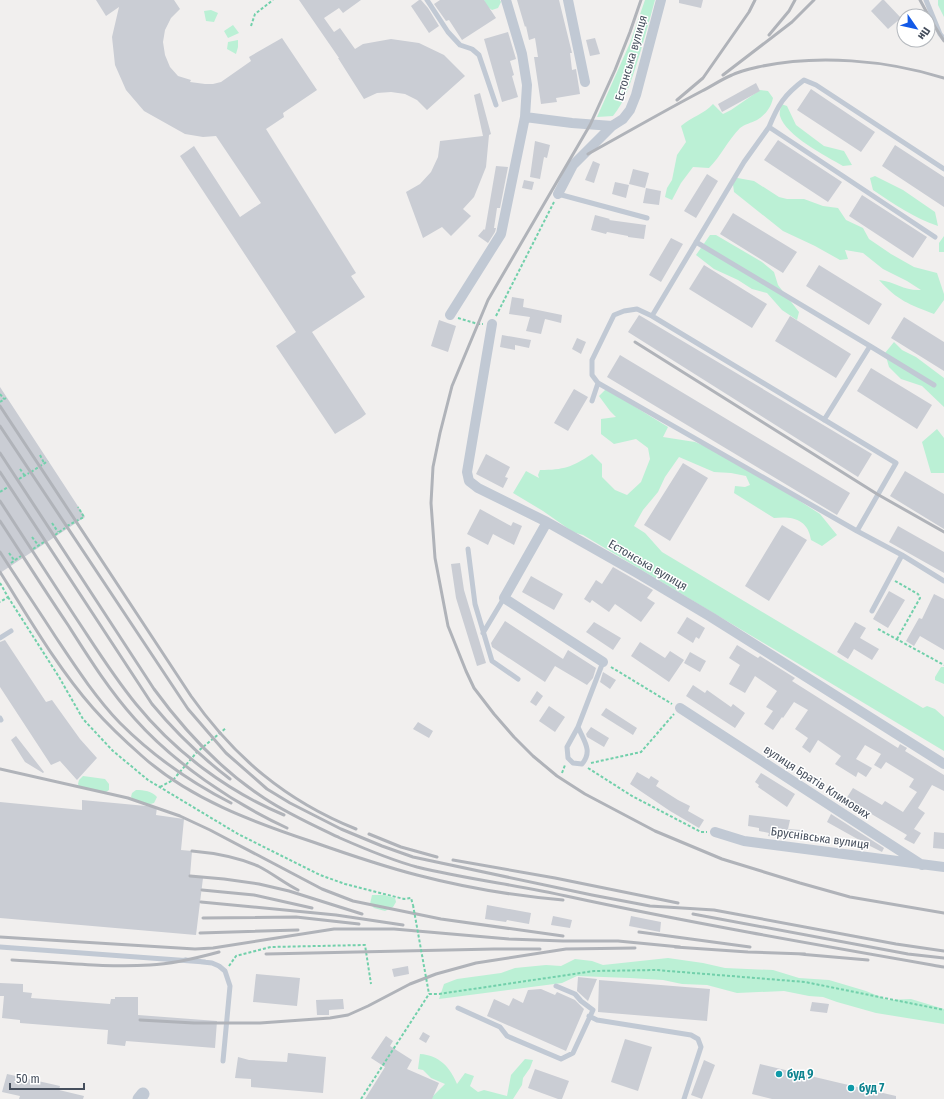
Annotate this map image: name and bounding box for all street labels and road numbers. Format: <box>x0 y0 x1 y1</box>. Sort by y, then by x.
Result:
street label: Естонська вулиця <box>612 13 650 103</box>
street label: Естонська вулиця <box>606 537 690 593</box>
street label: вулиця Братів Климових <box>761 742 873 822</box>
street label: Бруснівська вулиця <box>770 824 870 852</box>

